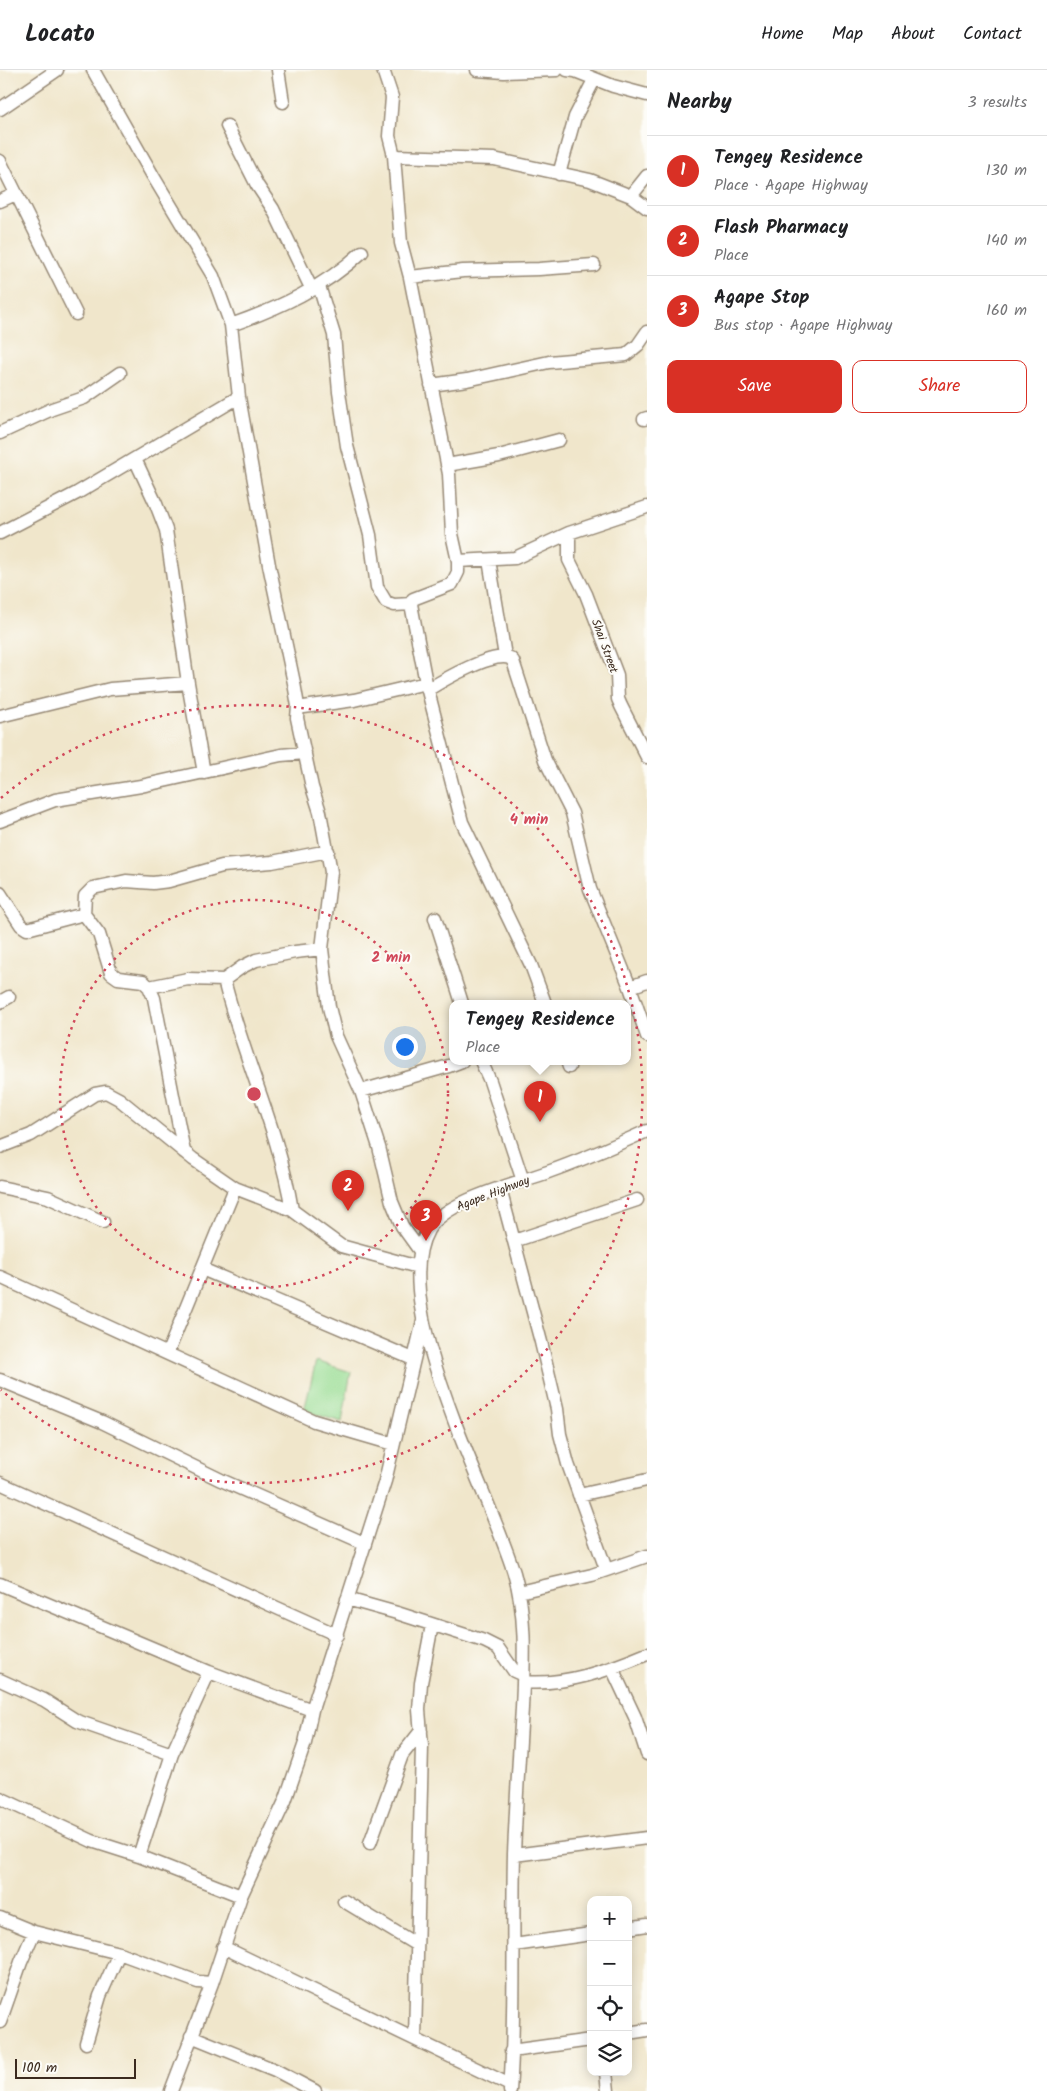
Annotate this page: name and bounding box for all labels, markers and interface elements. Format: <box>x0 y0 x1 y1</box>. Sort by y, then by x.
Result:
text: Locato <box>25 15 95 54</box>
text: Home <box>761 20 804 49</box>
text: Map <box>832 20 863 49</box>
text: About <box>891 20 935 49</box>
text: Contact <box>963 20 1022 49</box>
text: Nearby <box>667 86 732 119</box>
text: 3 results <box>968 90 1027 115</box>
text: Tengey Residence <box>714 143 863 173</box>
text: 1 <box>681 158 685 183</box>
text: 130 m <box>986 158 1027 183</box>
text: Place · Agape Highway <box>714 173 868 198</box>
text: Flash Pharmacy <box>714 213 848 243</box>
text: 2 <box>678 228 688 253</box>
text: 140 m <box>986 228 1027 253</box>
text: Place <box>714 243 748 268</box>
text: Agape Stop <box>714 283 810 313</box>
text: 3 <box>679 298 687 323</box>
text: 160 m <box>986 298 1027 323</box>
text: Bus stop · Agape Highway <box>714 313 892 338</box>
button: Save <box>667 360 842 413</box>
button: Share <box>852 360 1027 413</box>
street label: Shai Street <box>586 616 623 676</box>
text: 4 min <box>510 808 548 832</box>
text: 2 min <box>371 946 411 970</box>
popup <box>449 1000 631 1065</box>
text: Tengey Residence <box>466 1005 614 1035</box>
your location <box>392 1034 418 1060</box>
text: Place <box>466 1035 500 1060</box>
pin: 1 <box>524 1081 556 1122</box>
centre of rings <box>245 1085 263 1103</box>
pin: 2 <box>332 1170 364 1211</box>
street label: Agape Highway <box>454 1171 533 1216</box>
pin: 3 <box>410 1200 442 1241</box>
map controls <box>587 1896 632 2076</box>
button: + <box>587 1896 632 1941</box>
button: − <box>587 1941 632 1986</box>
button: locate <box>587 1986 632 2031</box>
button: layers <box>587 2031 632 2076</box>
scale bar <box>15 2056 136 2079</box>
text: 100 m <box>22 2057 57 2079</box>

